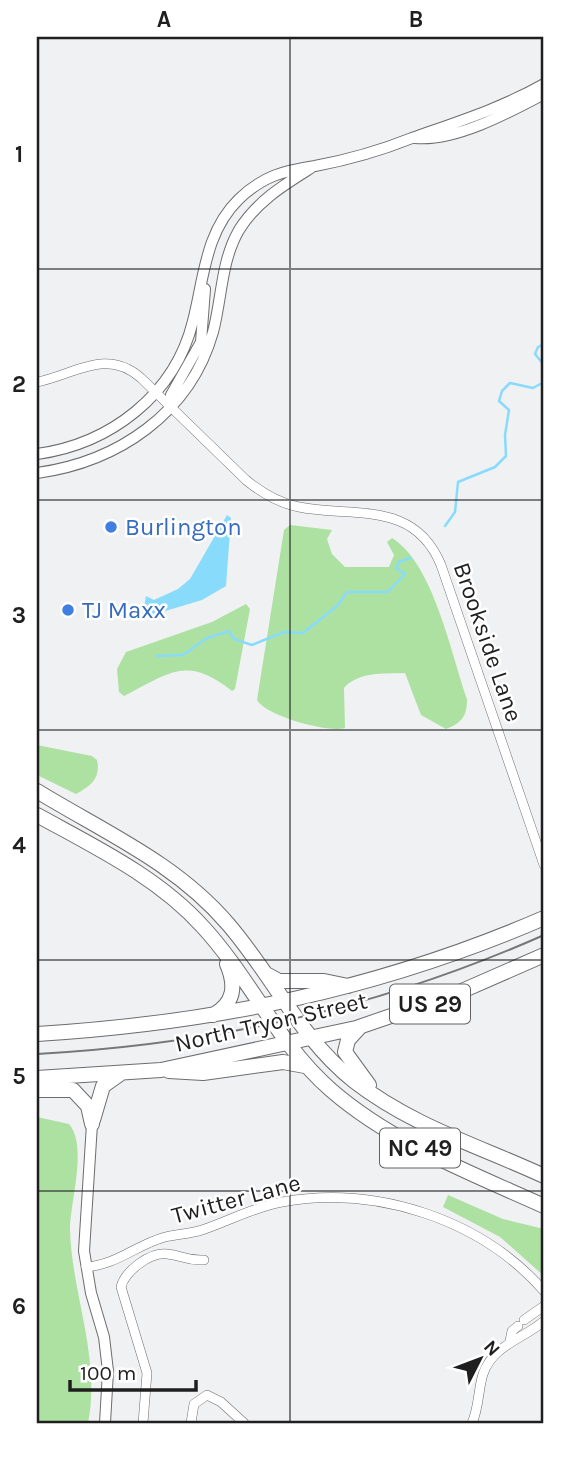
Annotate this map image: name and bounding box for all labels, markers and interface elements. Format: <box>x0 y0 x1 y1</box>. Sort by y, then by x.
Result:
text: A <box>157 6 171 33</box>
text: B <box>409 6 423 33</box>
text: 1 <box>15 141 23 168</box>
text: 2 <box>12 371 26 398</box>
place label: Burlington <box>125 513 242 541</box>
marker: Burlington <box>103 519 119 535</box>
street label: Brookside Lane <box>448 559 528 725</box>
place label: TJ Maxx <box>82 596 166 624</box>
text: 3 <box>12 602 26 629</box>
marker: TJ Maxx <box>60 602 76 618</box>
text: 4 <box>12 832 26 859</box>
road number: US 29 <box>390 984 470 1023</box>
street label: North Tryon Street <box>172 986 370 1058</box>
text: 5 <box>12 1063 26 1090</box>
road number: NC 49 <box>380 1128 460 1168</box>
street label: Twitter Lane <box>169 1168 303 1230</box>
text: 6 <box>12 1293 26 1320</box>
north arrow <box>444 1324 514 1394</box>
text: N <box>479 1336 505 1361</box>
scale bar <box>70 1348 196 1392</box>
text: 100 m <box>80 1361 137 1385</box>

